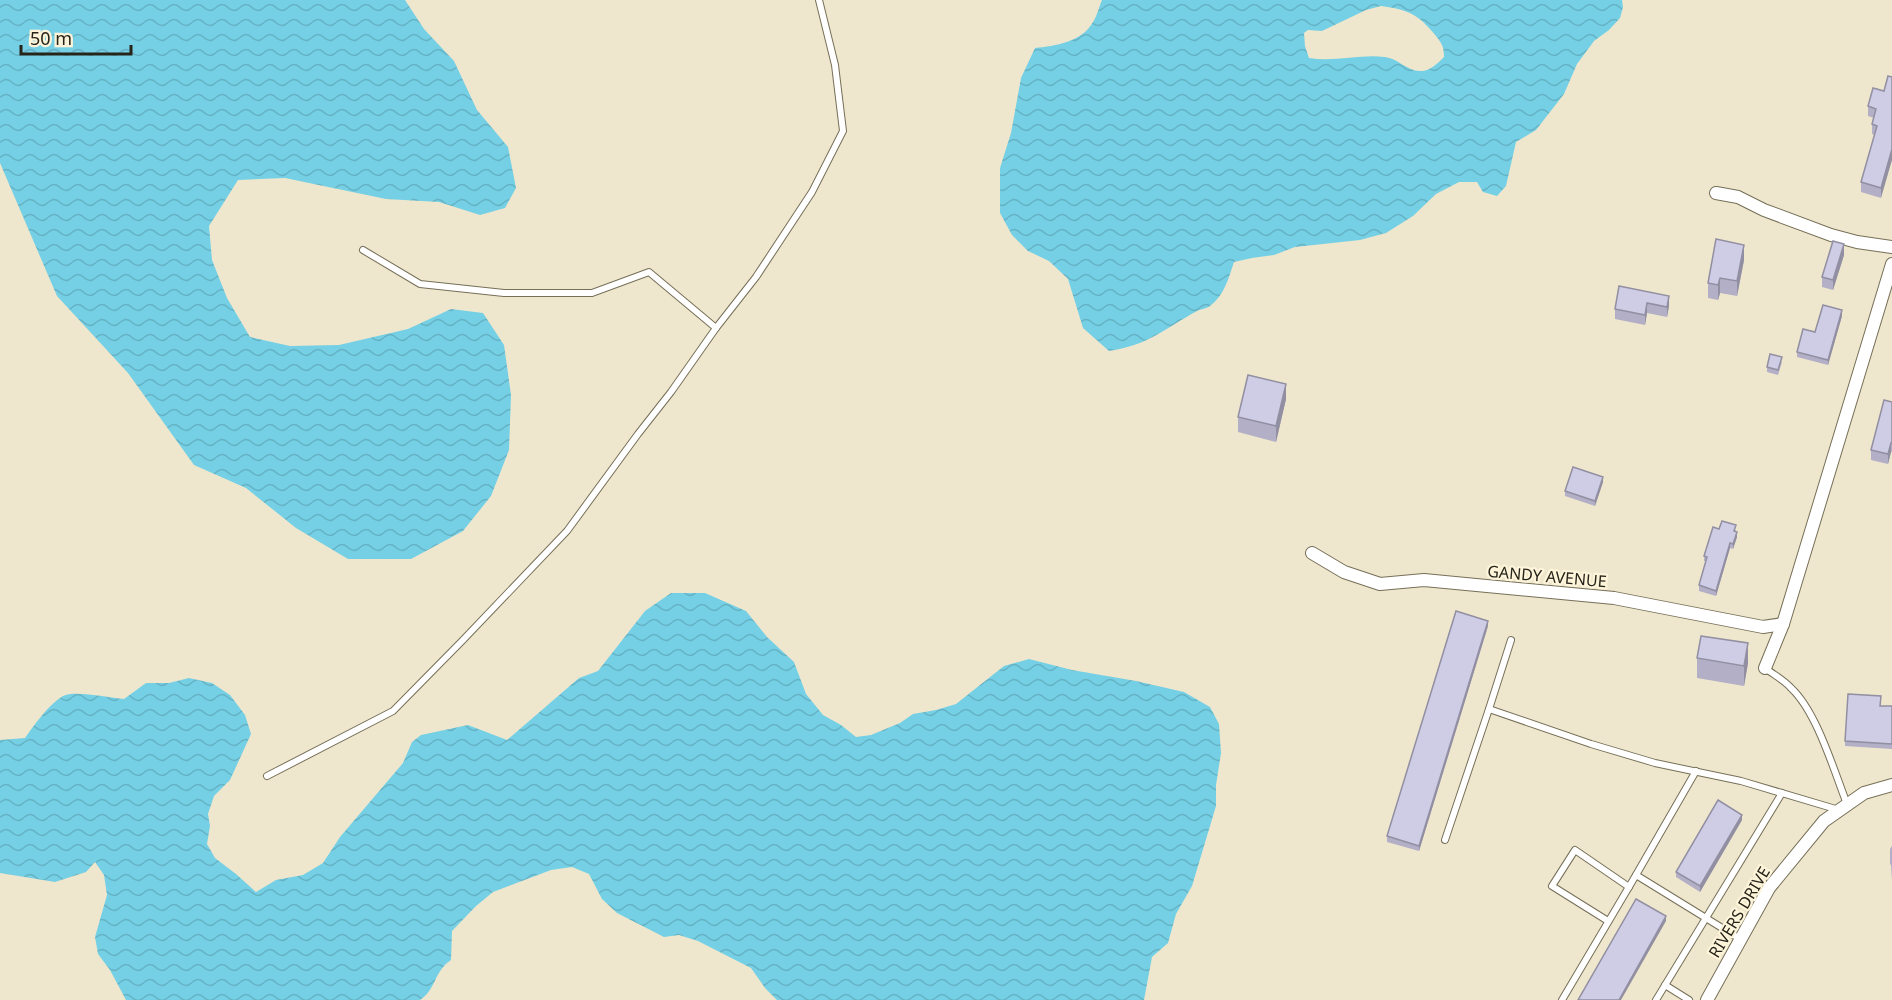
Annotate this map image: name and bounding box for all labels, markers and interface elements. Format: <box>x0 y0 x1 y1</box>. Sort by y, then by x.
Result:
scale bar <box>21 18 130 56</box>
text: 50 m <box>30 26 72 50</box>
street label: GANDY AVENUE <box>1486 560 1608 592</box>
street label: RIVERS DRIVE <box>1703 862 1775 962</box>

